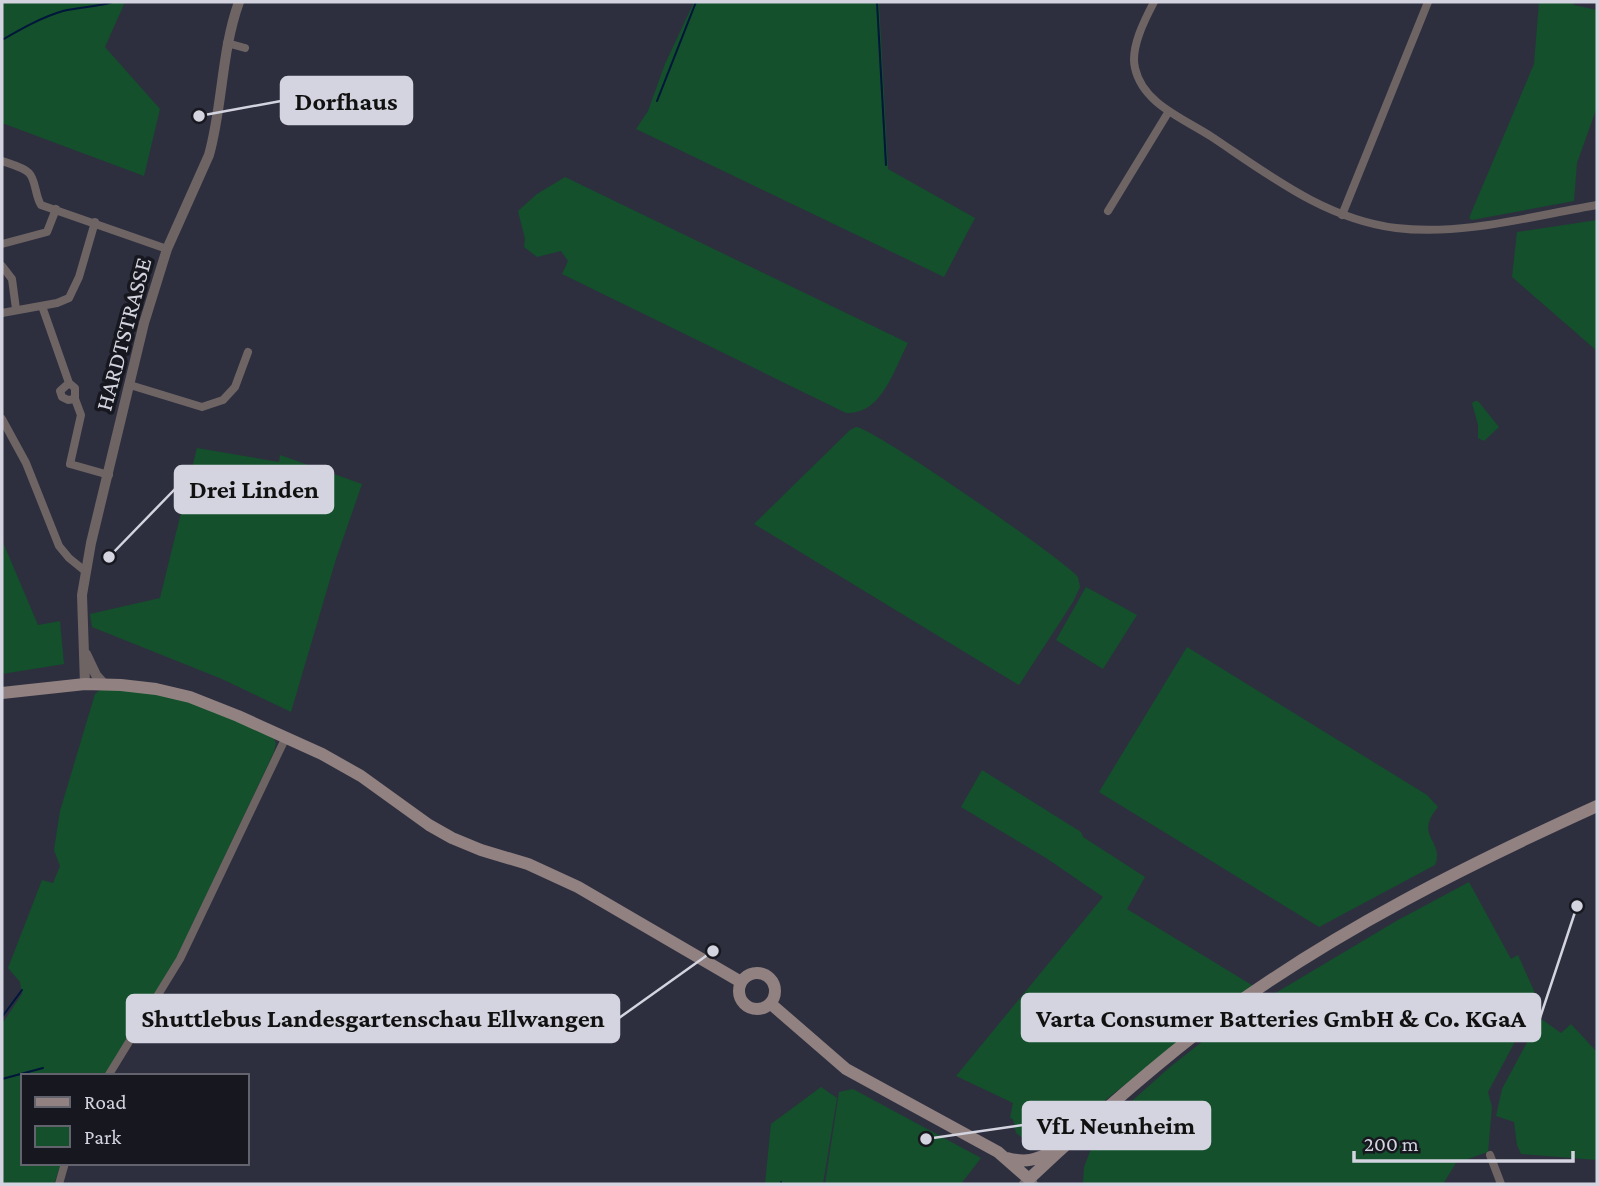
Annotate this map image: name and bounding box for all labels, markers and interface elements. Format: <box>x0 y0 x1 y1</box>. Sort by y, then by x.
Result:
callout: Dorfhaus <box>281 77 412 124</box>
text: Dorfhaus <box>294 87 398 116</box>
street label: HARDTSTRASSE <box>90 255 156 413</box>
callout: Drei Linden <box>175 466 333 513</box>
text: Drei Linden <box>189 475 319 504</box>
callout: Varta Consumer Batteries GmbH & Co. KGaA <box>1022 994 1540 1041</box>
callout: Shuttlebus Landesgartenschau Ellwangen <box>127 995 619 1042</box>
text: Shuttlebus Landesgartenschau Ellwangen <box>141 1004 605 1033</box>
text: Varta Consumer Batteries GmbH & Co. KGaA <box>1035 1004 1527 1033</box>
legend <box>21 1074 248 1165</box>
text: Road <box>84 1090 127 1114</box>
callout: VfL Neunheim <box>1023 1102 1210 1149</box>
text: VfL Neunheim <box>1036 1111 1195 1140</box>
scale bar <box>1354 1120 1573 1164</box>
text: Park <box>84 1125 121 1149</box>
text: 200 m <box>1364 1132 1419 1156</box>

